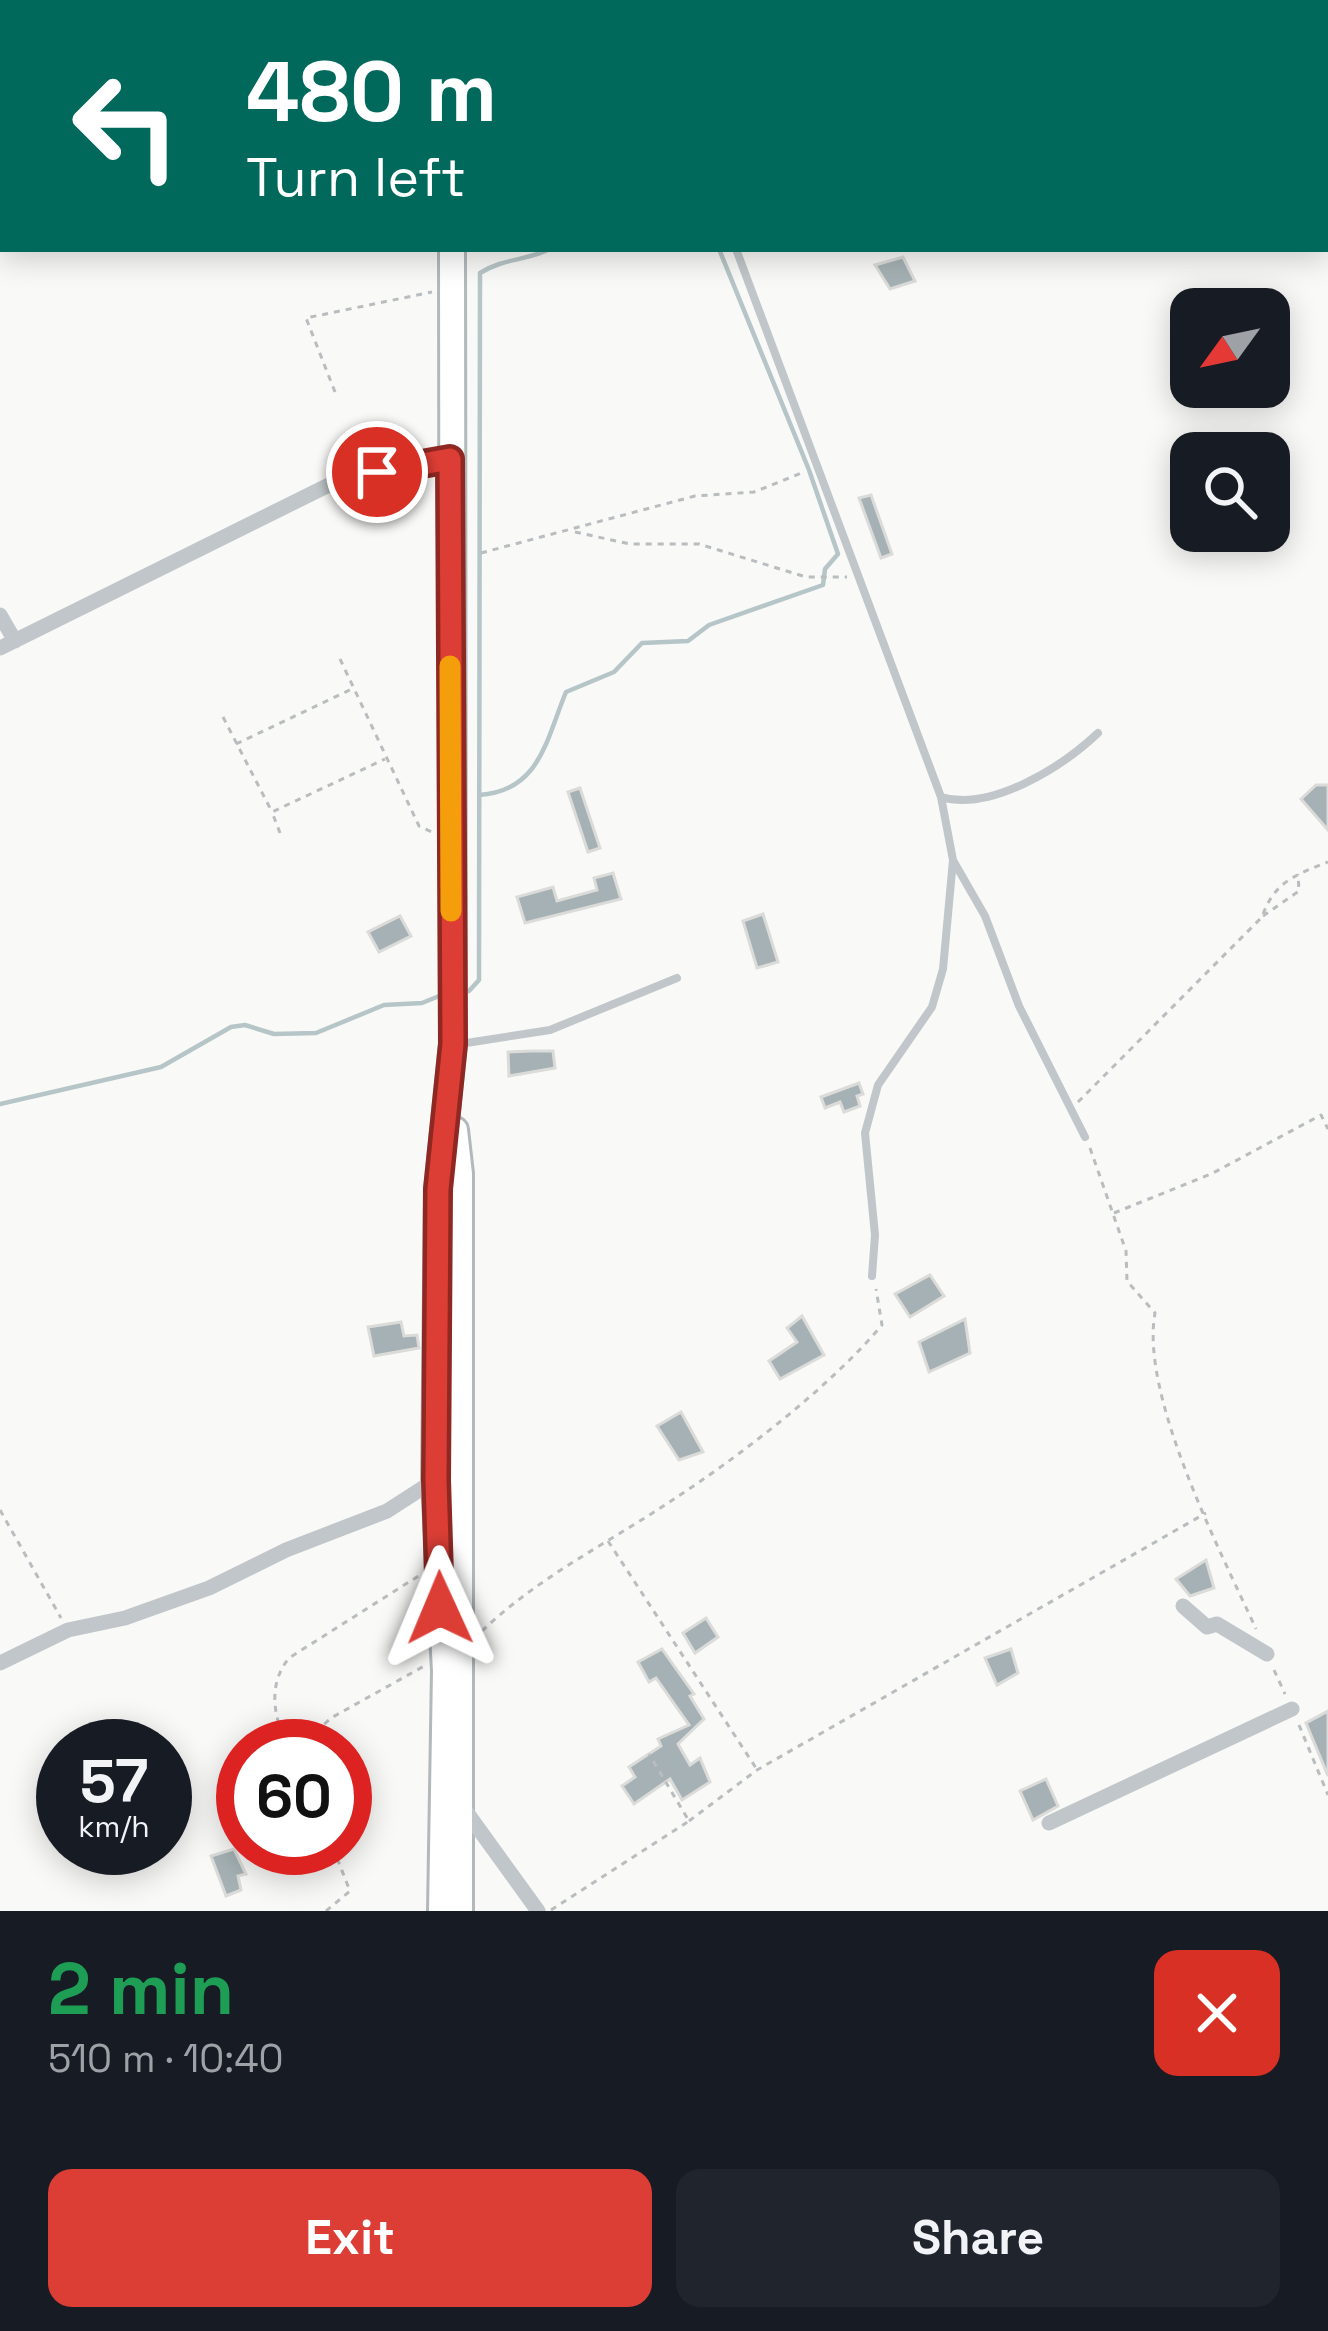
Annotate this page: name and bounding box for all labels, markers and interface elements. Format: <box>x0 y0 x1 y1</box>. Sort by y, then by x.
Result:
text: 480 m <box>246 38 497 146</box>
icon: left <box>48 48 204 204</box>
text: Turn left <box>246 143 466 212</box>
north arrow <box>1170 288 1290 408</box>
map controls <box>1170 288 1290 552</box>
pin <box>326 421 428 523</box>
button: search <box>1170 432 1290 552</box>
icon: arrive <box>344 439 410 505</box>
position arrow <box>377 1545 503 1671</box>
speed limit sign: 60 <box>216 1719 372 1875</box>
text: 57 <box>80 1743 148 1820</box>
text: km/h <box>78 1807 150 1846</box>
text: 2 min <box>48 1943 234 2035</box>
button: close <box>1154 1950 1280 2076</box>
text: 510 m · 10:40 <box>48 2034 284 2083</box>
button: Exit <box>48 2169 652 2307</box>
button: Share <box>676 2169 1280 2307</box>

